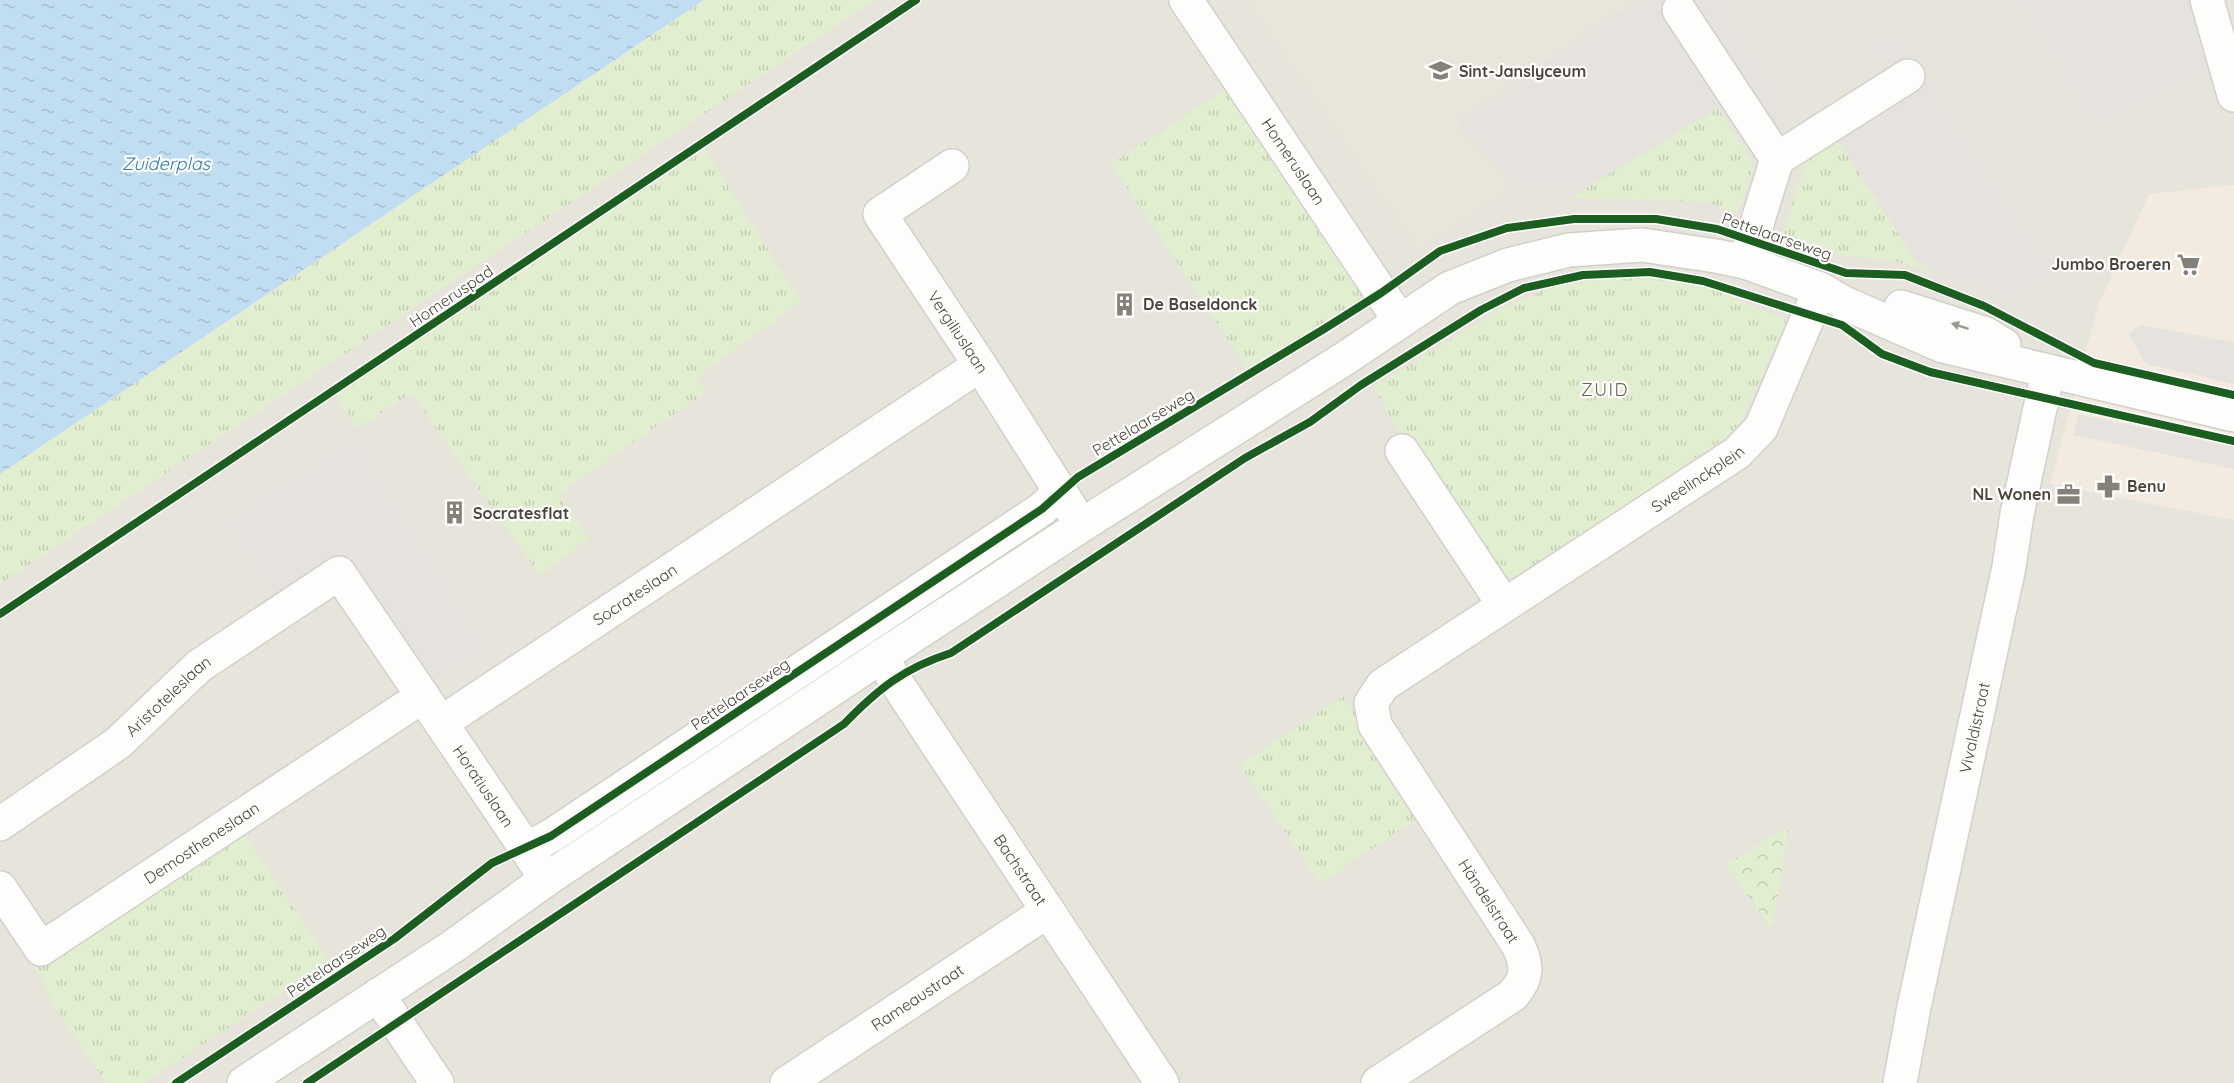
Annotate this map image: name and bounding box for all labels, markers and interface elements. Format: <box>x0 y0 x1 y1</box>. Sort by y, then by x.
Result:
school or university icon: Sint-Janslyceum <box>1428 58 1454 84</box>
place label: Sint-Janslyceum <box>1459 61 1586 81</box>
street label: Homeruslaan <box>1258 114 1330 209</box>
water label: Zuiderplas <box>122 152 212 175</box>
street label: Pettelaarseweg <box>1719 208 1835 264</box>
supermarket icon: Jumbo Broeren <box>2176 251 2202 277</box>
place label: Jumbo Broeren <box>2051 254 2171 274</box>
street label: Homeruspad <box>405 261 497 331</box>
street label: Vergiliuslaan <box>924 287 993 377</box>
building icon: De Baseldonck <box>1112 291 1138 317</box>
place label: De Baseldonck <box>1143 294 1257 314</box>
one-way arrow <box>1951 321 1969 330</box>
district label: ZUID <box>1581 378 1629 401</box>
street label: Pettelaarseweg <box>1089 384 1197 460</box>
street label: Sweelinckplein <box>1647 441 1749 517</box>
pharmacy icon: Benu <box>2096 473 2122 499</box>
place label: Benu <box>2127 476 2166 496</box>
office icon: NL Wonen <box>2056 481 2082 507</box>
place label: NL Wonen <box>1972 484 2051 504</box>
building icon: Socratesflat <box>442 500 468 526</box>
place label: Socratesflat <box>473 503 569 523</box>
street label: Socrateslaan <box>589 559 681 629</box>
street label: Aristoteleslaan <box>121 651 214 741</box>
street label: Pettelaarseweg <box>687 654 793 734</box>
street label: Vivaldistraat <box>1955 680 1994 775</box>
street label: Horatiuslaan <box>449 741 518 831</box>
street label: Demostheneslaan <box>140 797 263 888</box>
street label: Bachstraat <box>990 830 1051 909</box>
street label: Händelstraat <box>1454 855 1524 947</box>
street label: Pettelaarseweg <box>283 921 389 1001</box>
street label: Rameaustraat <box>867 959 967 1035</box>

